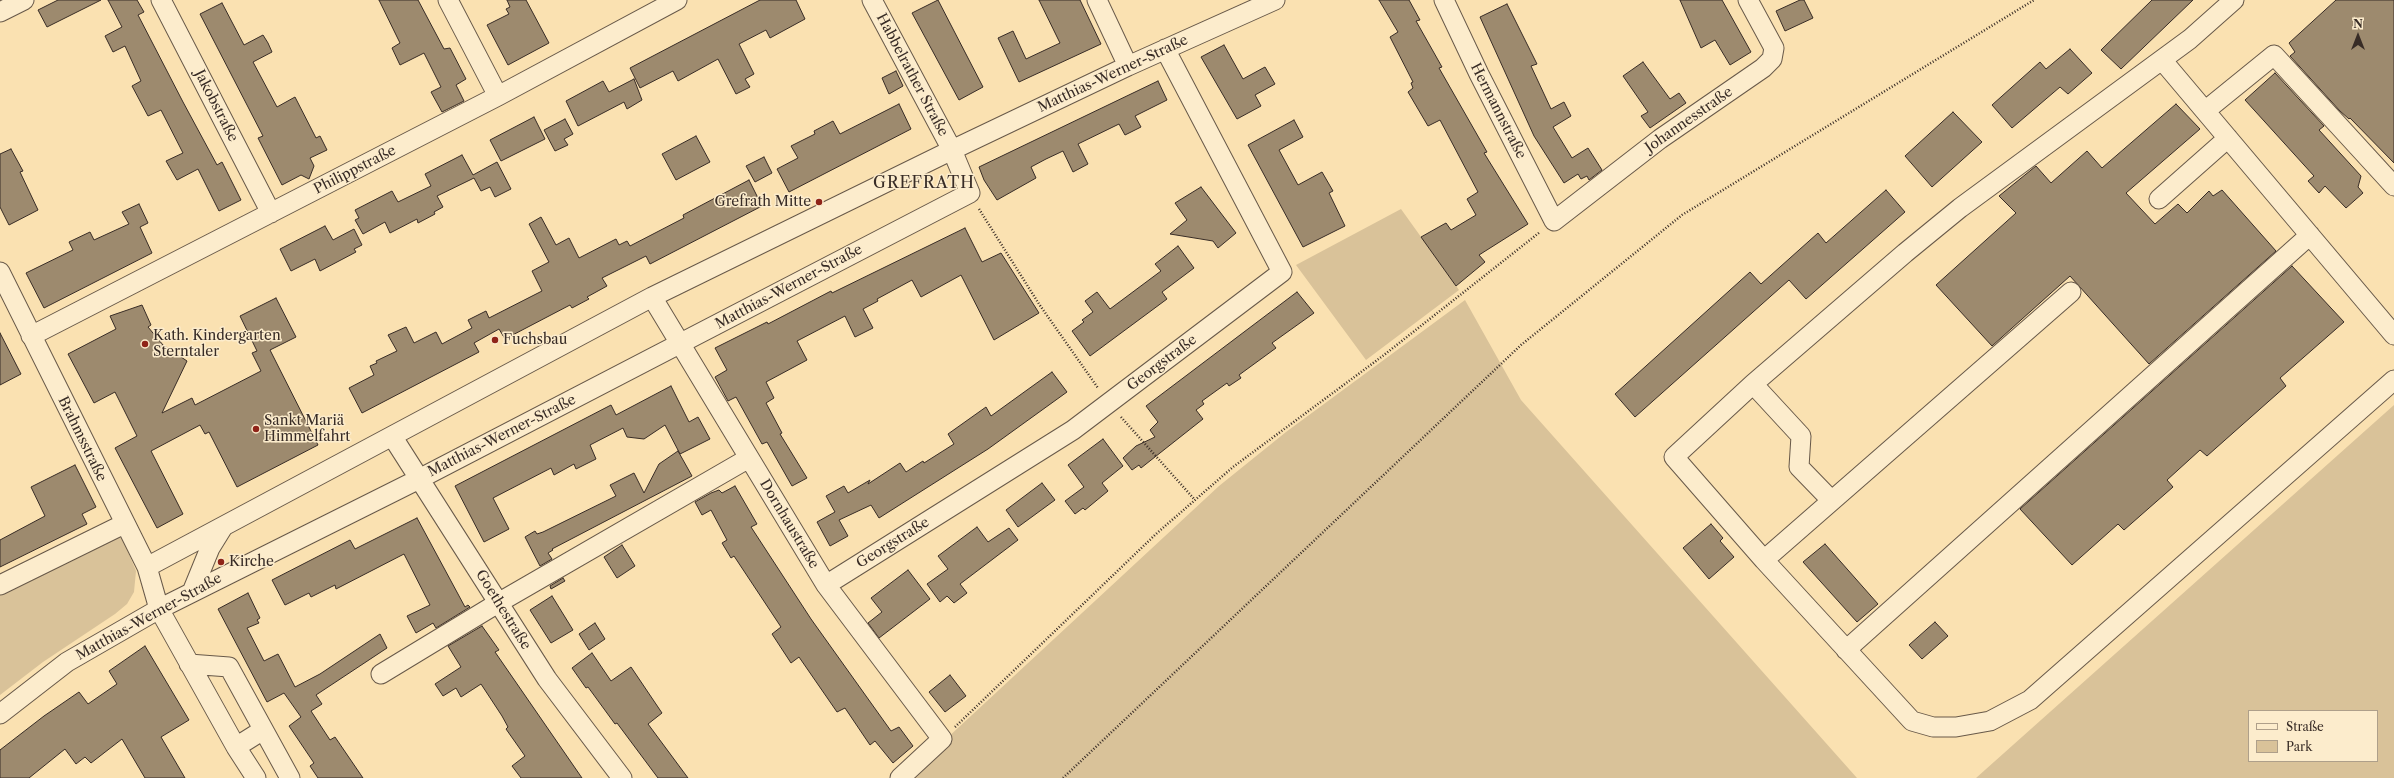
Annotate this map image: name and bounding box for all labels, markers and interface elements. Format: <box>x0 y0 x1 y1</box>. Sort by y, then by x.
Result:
street label: Habbelrather Straße <box>872 11 952 139</box>
north arrow <box>2338 16 2378 56</box>
text: N <box>2353 17 2363 31</box>
street label: Matthias-Werner-Straße <box>1035 32 1191 116</box>
street label: Hermannstraße <box>1467 60 1529 162</box>
street label: Jakobstraße <box>191 67 241 145</box>
street label: Johannesstraße <box>1642 84 1736 156</box>
street label: Philippstraße <box>311 142 399 198</box>
district label: GREFRATH <box>873 173 975 193</box>
place label: Grefrath Mitte <box>714 194 811 210</box>
marker: Grefrath Mitte <box>814 197 824 207</box>
street label: Matthias-Werner-Straße <box>713 241 865 333</box>
place label: Kath. Kindergarten Sterntaler <box>153 328 281 360</box>
street label: Georgstraße <box>1124 331 1200 395</box>
place label: Fuchsbau <box>503 332 567 348</box>
marker: Fuchsbau <box>490 335 500 345</box>
marker: Kath. Kindergarten Sterntaler <box>140 339 150 349</box>
street label: Matthias-Werner-Straße <box>425 391 579 481</box>
street label: Brahmsstraße <box>54 394 110 484</box>
place label: Sankt Mariä Himmelfahrt <box>264 413 350 446</box>
marker: Sankt Mariä Himmelfahrt <box>251 424 261 434</box>
street label: Dornhaustraße <box>756 476 822 572</box>
street label: Georgstraße <box>853 514 933 572</box>
place label: Kirche <box>229 554 274 570</box>
marker: Kirche <box>216 557 226 567</box>
street label: Goethestraße <box>472 567 534 653</box>
street label: Matthias-Werner-Straße <box>73 570 225 664</box>
legend <box>2248 710 2378 762</box>
text: Straße <box>2286 719 2324 734</box>
text: Park <box>2286 739 2312 754</box>

